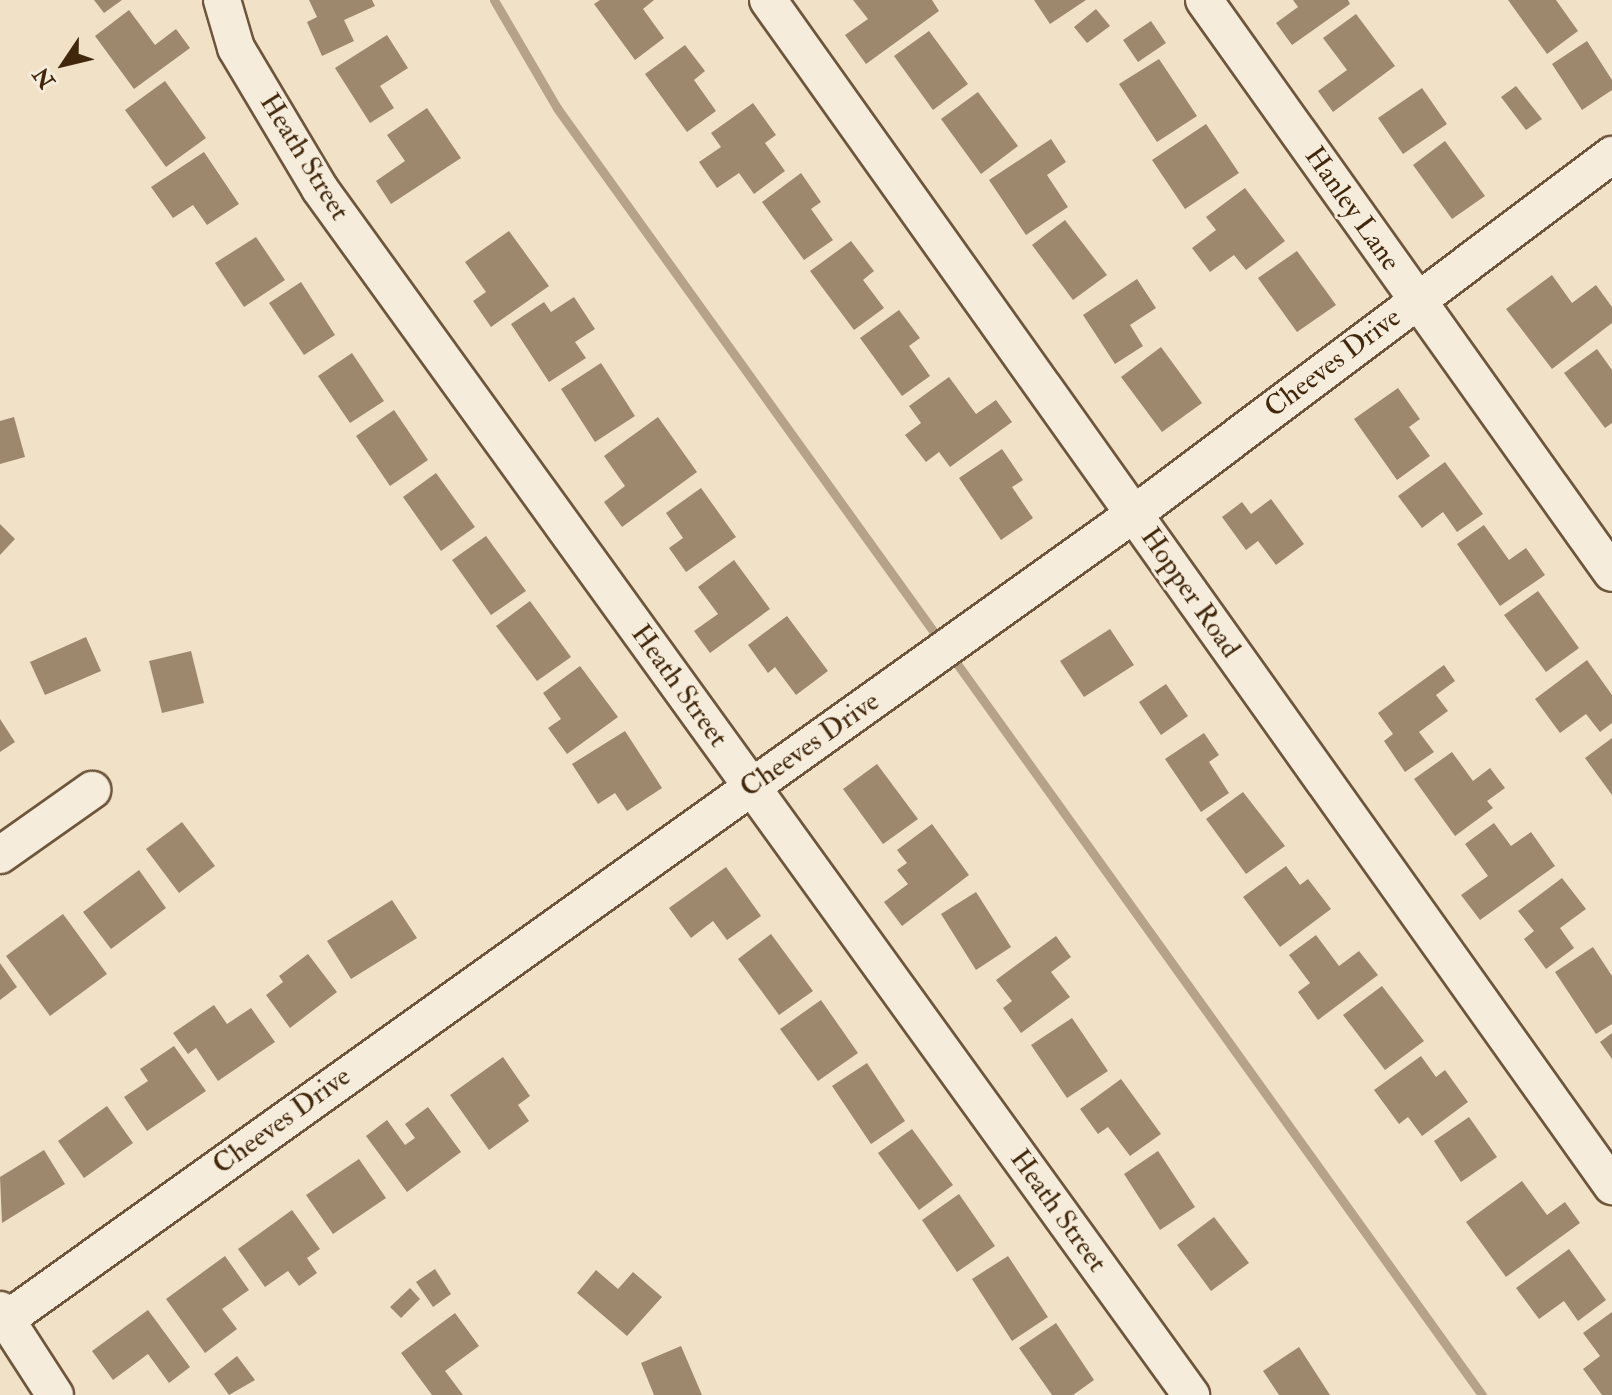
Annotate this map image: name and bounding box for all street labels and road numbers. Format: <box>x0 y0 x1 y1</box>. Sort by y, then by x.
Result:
street label: Heath Street <box>252 87 356 227</box>
street label: Hanley Lane <box>1297 140 1407 278</box>
street label: Cheeves Drive <box>1258 301 1408 425</box>
street label: Hopper Road <box>1133 522 1247 664</box>
street label: Heath Street <box>623 618 735 754</box>
street label: Cheeves Drive <box>734 685 886 805</box>
street label: Cheeves Drive <box>207 1060 357 1182</box>
street label: Heath Street <box>1002 1143 1114 1279</box>

